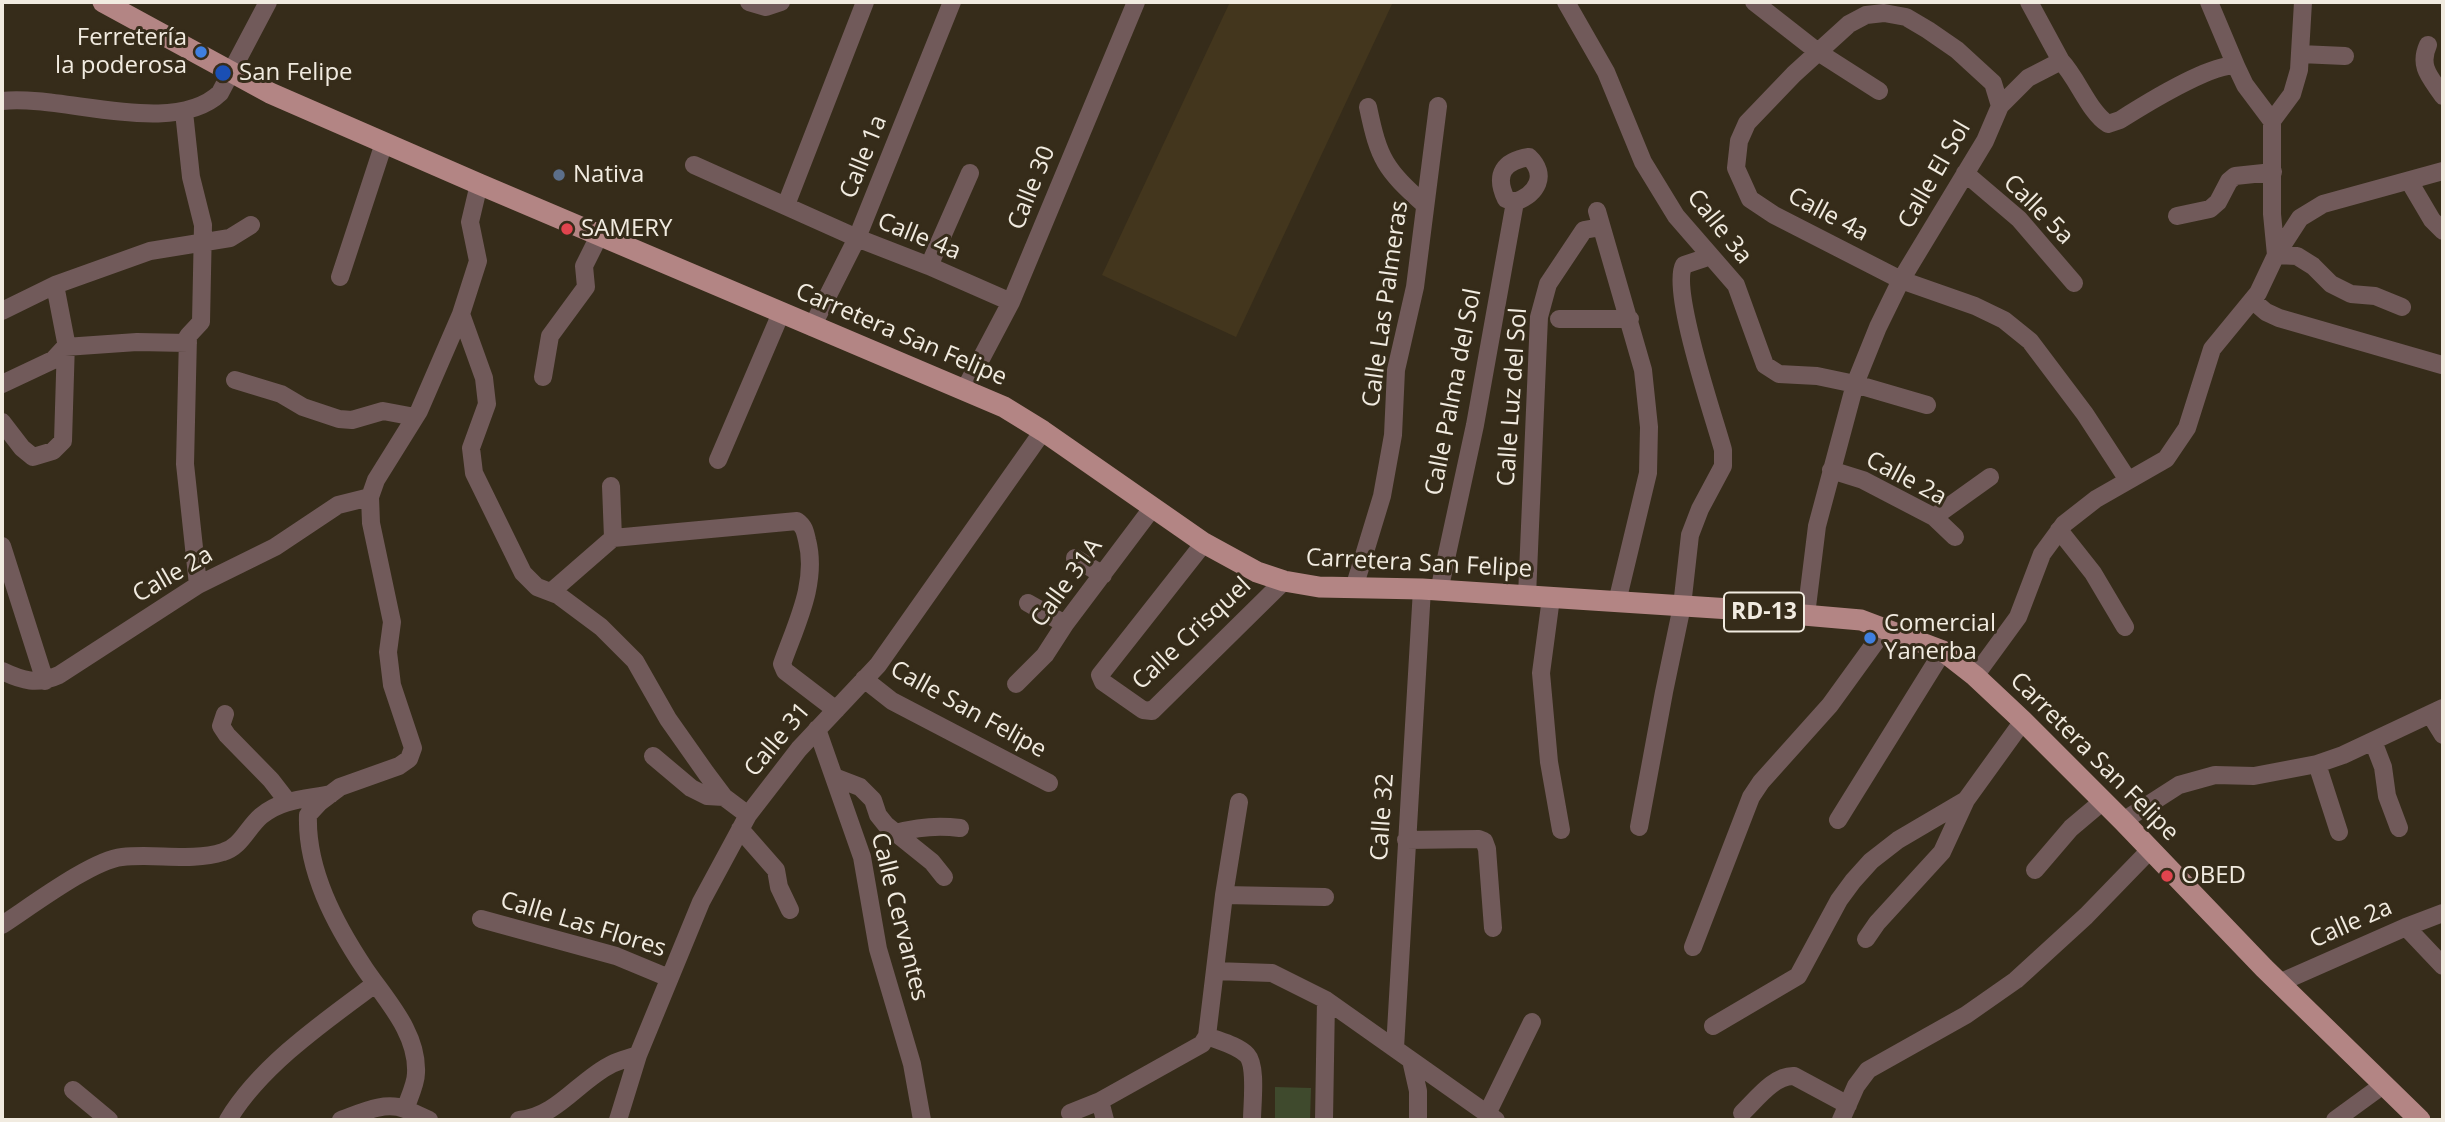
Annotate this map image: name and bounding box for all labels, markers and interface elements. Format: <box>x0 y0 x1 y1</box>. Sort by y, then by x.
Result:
place label: Ferretería la poderosa <box>55 24 187 80</box>
marker: Ferretería la poderosa <box>193 44 209 60</box>
place label: San Felipe <box>239 59 353 87</box>
marker: San Felipe <box>213 63 233 83</box>
street label: Calle 1a <box>834 111 894 203</box>
street label: Calle El Sol <box>1893 116 1977 234</box>
street label: Calle 30 <box>1002 142 1062 234</box>
place label: Nativa <box>573 161 644 189</box>
marker: Nativa <box>551 167 567 183</box>
street label: Calle 5a <box>1997 169 2079 251</box>
street label: Calle 4a <box>1783 182 1873 248</box>
street label: Calle 3a <box>1680 184 1758 270</box>
street label: Calle Las Palmeras <box>1357 199 1415 409</box>
street label: Calle 4a <box>873 207 965 267</box>
place label: SAMERY <box>581 215 672 243</box>
marker: SAMERY <box>559 221 575 237</box>
street label: Carretera San Felipe <box>791 277 1011 393</box>
street label: Calle Palma del Sol <box>1420 286 1488 498</box>
street label: Calle Luz del Sol <box>1492 307 1534 487</box>
street label: Calle 2a <box>1861 446 1951 512</box>
street label: Calle 31A <box>1025 533 1109 633</box>
street label: Calle 2a <box>128 541 218 609</box>
street label: Carretera San Felipe <box>1305 544 1533 584</box>
street label: Calle Crisquel <box>1127 572 1257 696</box>
road number: RD-13 <box>1724 592 1804 632</box>
place label: Comercial Yanerba <box>1884 610 1996 666</box>
marker: Comercial Yanerba <box>1862 630 1878 646</box>
street label: Calle San Felipe <box>885 655 1051 765</box>
street label: Carretera San Felipe <box>2004 667 2184 847</box>
street label: Calle 31 <box>739 697 817 783</box>
street label: Calle 32 <box>1366 772 1400 862</box>
street label: Calle Cervantes <box>864 830 934 1004</box>
place label: OBED <box>2181 862 2246 890</box>
marker: OBED <box>2159 868 2175 884</box>
street label: Calle Las Flores <box>497 886 669 964</box>
street label: Calle 2a <box>2305 893 2397 955</box>

